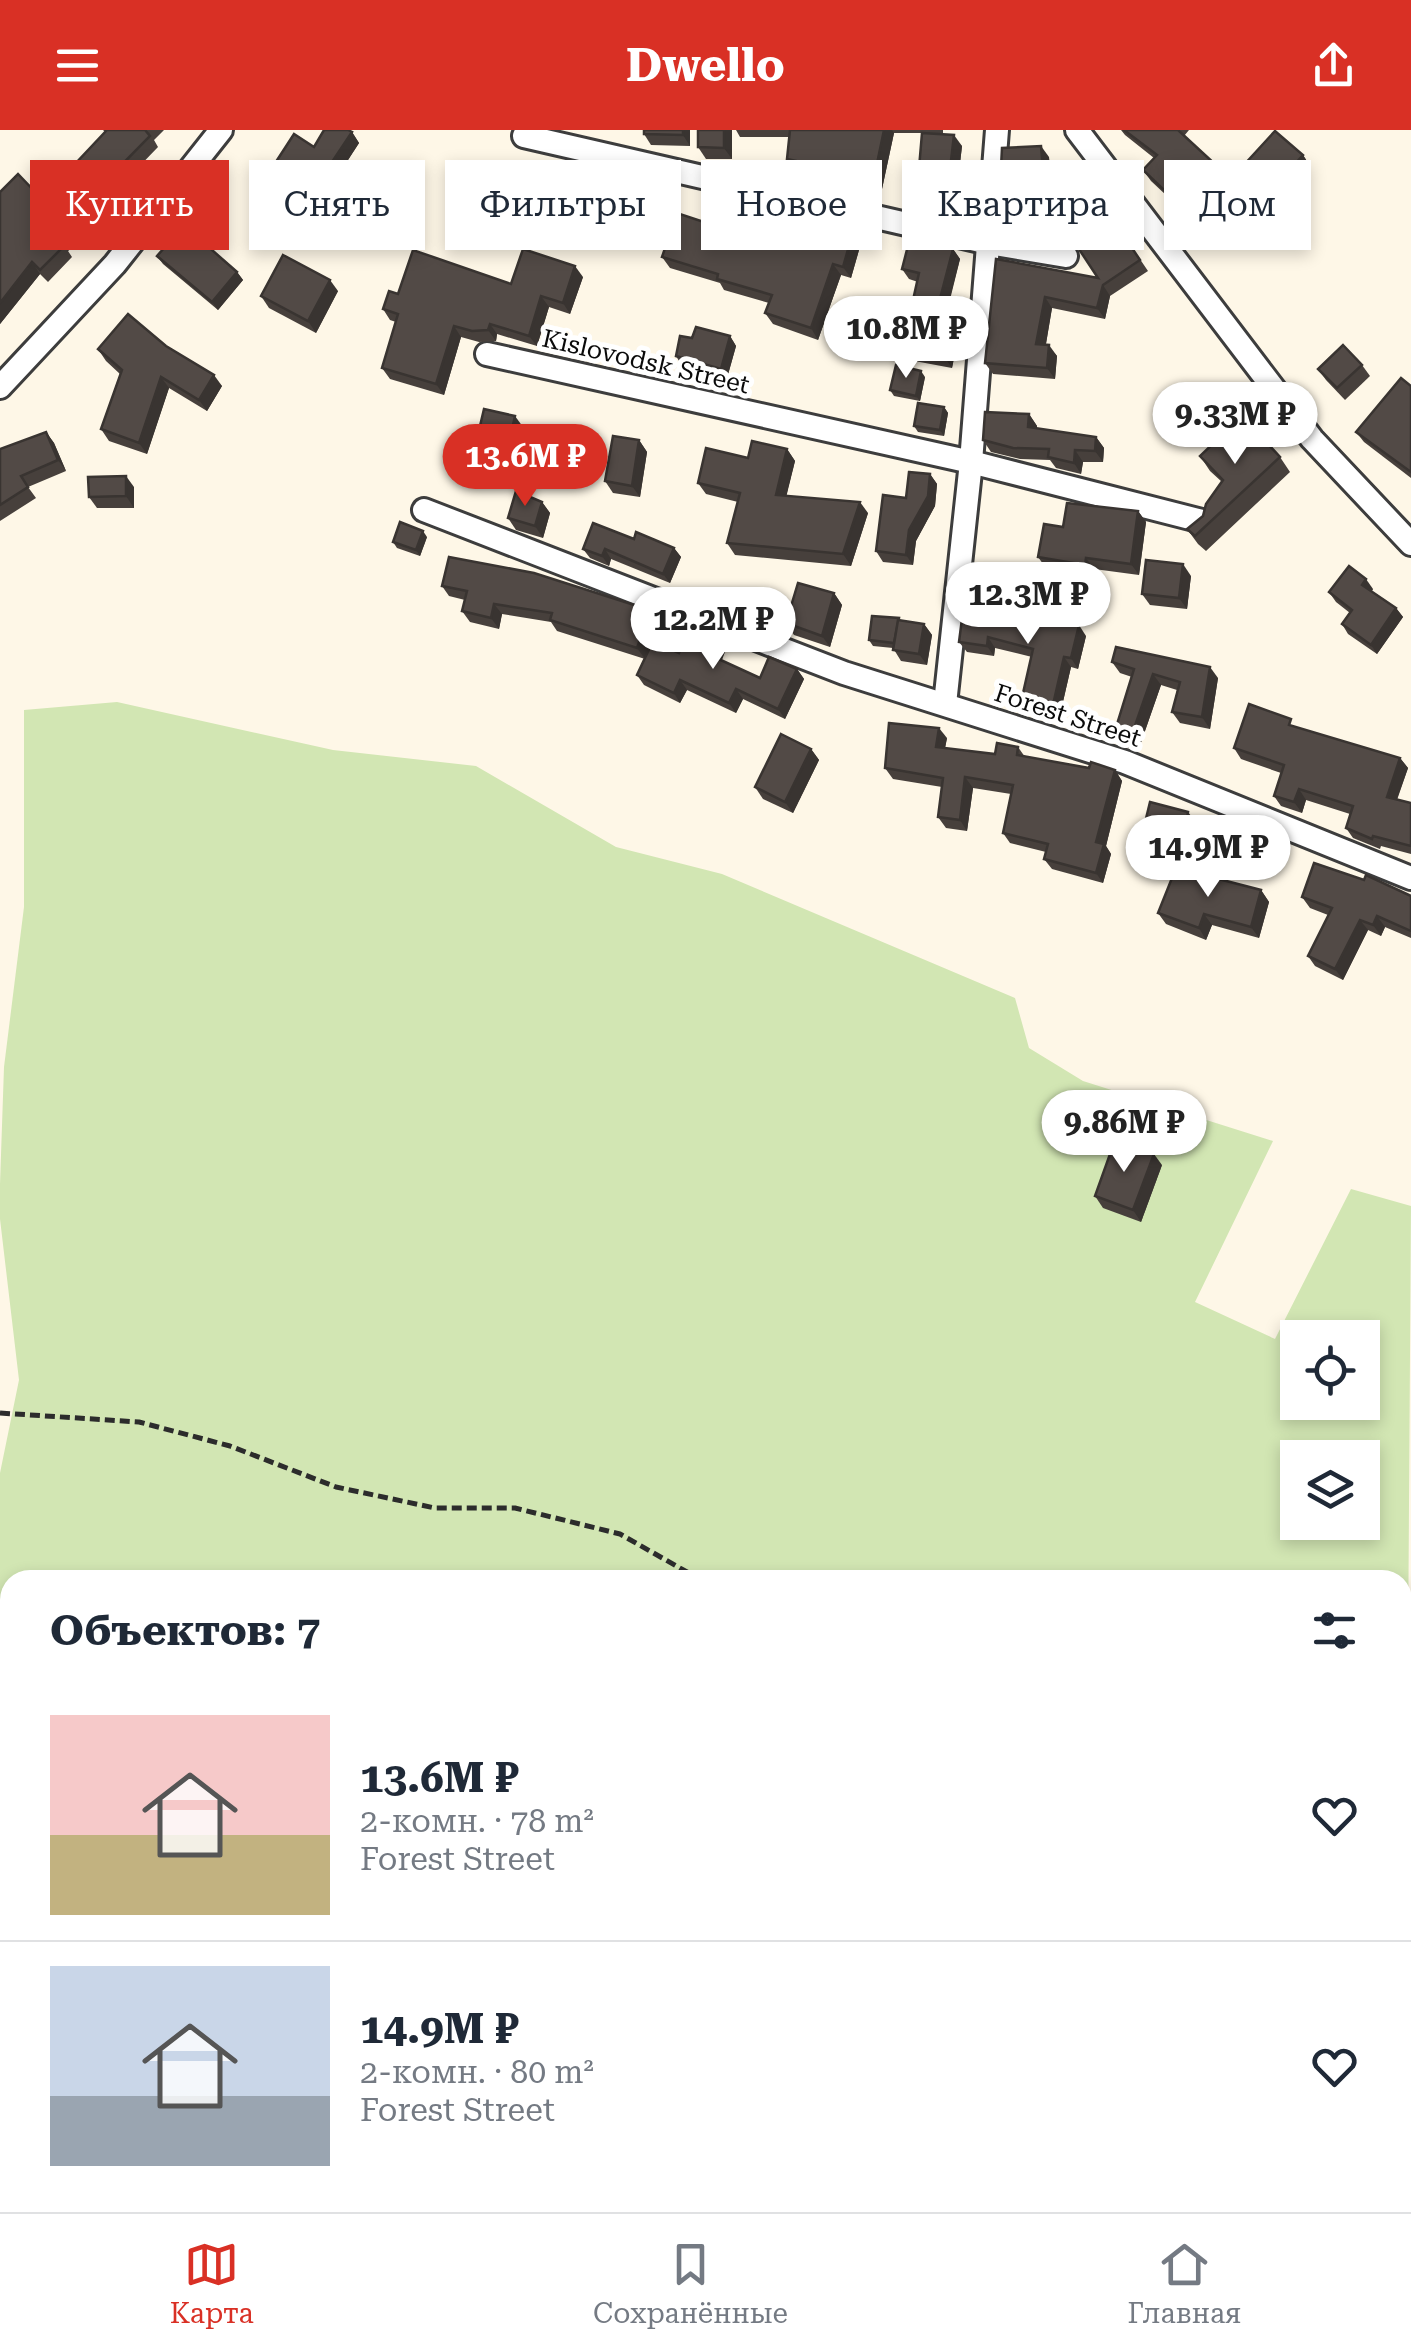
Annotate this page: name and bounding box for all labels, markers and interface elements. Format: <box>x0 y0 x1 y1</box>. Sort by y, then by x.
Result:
icon: menu <box>50 38 105 93</box>
icon: share <box>1306 38 1361 93</box>
text: Dwello <box>626 39 785 92</box>
chip: Купить <box>30 160 229 250</box>
chip: Снять <box>249 160 425 250</box>
chip: Фильтры <box>445 160 681 250</box>
chip: Новое <box>701 160 882 250</box>
chip: Квартира <box>902 160 1144 250</box>
chip: Дом <box>1164 160 1311 250</box>
pin: 10.8M ₽ <box>814 296 998 381</box>
text: 10.8M ₽ <box>846 309 966 347</box>
street label: Kislovodsk Street <box>539 324 752 399</box>
pin: 9.33M ₽ <box>1143 382 1327 467</box>
text: 9.33M ₽ <box>1175 395 1295 433</box>
pin: 13.6M ₽ <box>433 424 617 509</box>
text: 13.6M ₽ <box>465 437 585 475</box>
pin: 12.3M ₽ <box>936 562 1120 647</box>
text: 12.3M ₽ <box>968 575 1088 613</box>
pin: 12.2M ₽ <box>621 587 805 672</box>
text: 12.2M ₽ <box>653 600 773 638</box>
street label: Forest Street <box>991 678 1145 753</box>
pin: 14.9M ₽ <box>1116 815 1300 900</box>
text: 14.9M ₽ <box>1148 828 1268 866</box>
pin: 9.86M ₽ <box>1032 1090 1216 1175</box>
text: 9.86M ₽ <box>1064 1103 1184 1141</box>
map controls <box>1280 1320 1380 1540</box>
button: locate <box>1280 1320 1380 1420</box>
button: layers <box>1280 1440 1380 1540</box>
icon: filters <box>1307 1603 1362 1658</box>
text: Объектов: 7 <box>50 1606 320 1655</box>
text: 13.6M ₽ <box>360 1753 518 1802</box>
icon: home <box>130 1755 250 1875</box>
icon: heart <box>1307 1788 1362 1843</box>
text: 2-комн. · 78 m² <box>360 1802 594 1840</box>
text: Forest Street <box>360 1840 555 1878</box>
text: 14.9M ₽ <box>360 2004 518 2053</box>
icon: home <box>130 2006 250 2126</box>
icon: heart <box>1307 2039 1362 2094</box>
text: 2-комн. · 80 m² <box>360 2053 594 2091</box>
text: Forest Street <box>360 2091 555 2129</box>
tab: Карта <box>170 2237 254 2330</box>
tab: Сохранённые <box>593 2237 788 2330</box>
tab: Главная <box>1127 2237 1241 2330</box>

